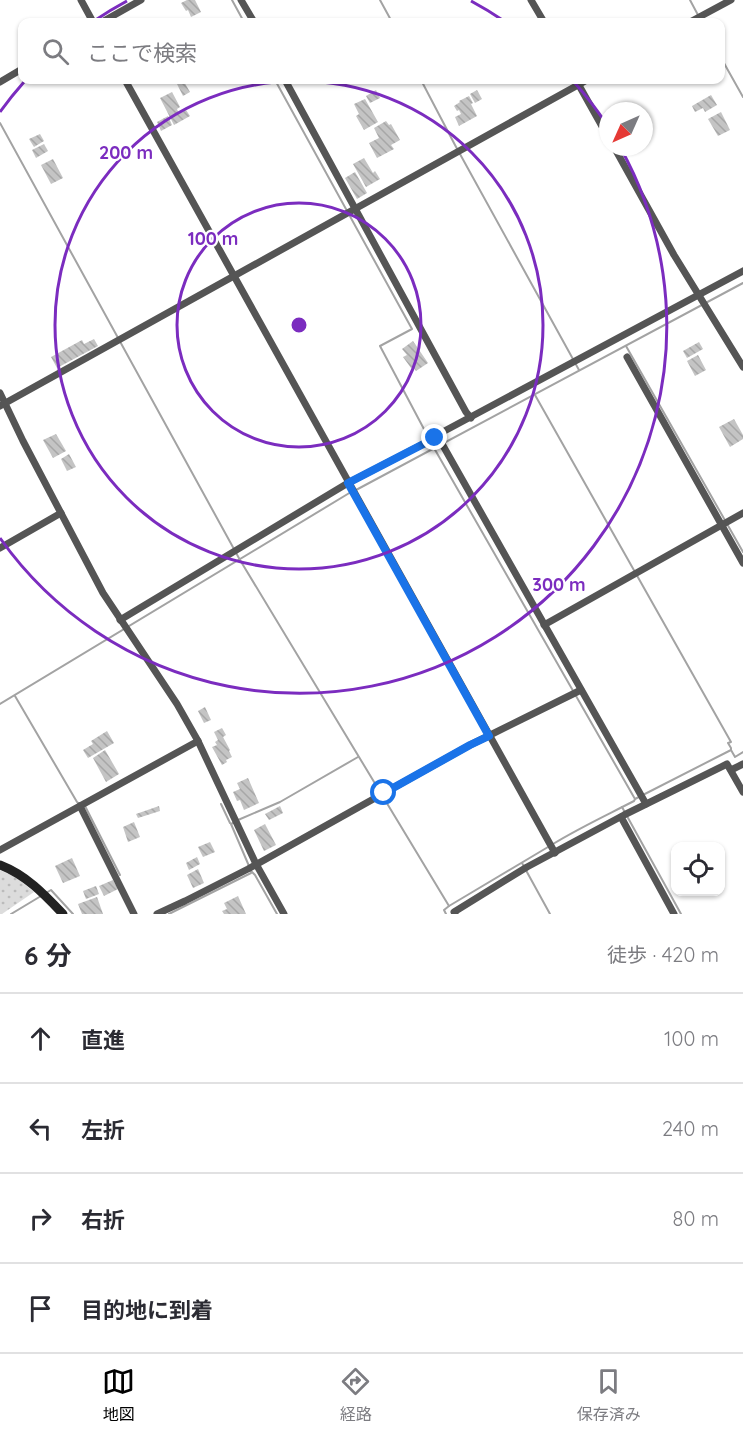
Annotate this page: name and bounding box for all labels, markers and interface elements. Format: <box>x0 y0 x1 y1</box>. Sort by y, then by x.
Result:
search box <box>18 18 725 84</box>
icon: search <box>39 35 72 68</box>
text: ここで検索 <box>87 39 197 67</box>
north arrow <box>599 102 653 156</box>
text: 200 m <box>99 141 153 164</box>
text: 100 m <box>188 227 238 250</box>
centre of rings <box>289 315 309 335</box>
route end <box>421 424 447 450</box>
text: 300 m <box>532 573 586 596</box>
route start <box>370 779 396 805</box>
map controls <box>671 842 725 896</box>
button: locate <box>671 842 725 896</box>
text: 6 分 <box>24 939 72 972</box>
text: 徒歩 · 420 m <box>607 942 719 967</box>
icon: ahead <box>24 1022 57 1055</box>
text: 直進 <box>81 1026 125 1054</box>
text: 100 m <box>664 1026 719 1051</box>
icon: left <box>24 1112 57 1145</box>
text: 左折 <box>81 1116 125 1144</box>
text: 240 m <box>662 1116 719 1141</box>
icon: right <box>24 1202 57 1235</box>
text: 右折 <box>81 1206 125 1234</box>
text: 80 m <box>673 1206 719 1231</box>
icon: arrive <box>24 1292 57 1325</box>
text: 目的地に到着 <box>81 1296 213 1324</box>
tab: 地図 <box>102 1365 135 1425</box>
tab: 経路 <box>339 1365 372 1425</box>
tab: 保存済み <box>577 1365 641 1425</box>

